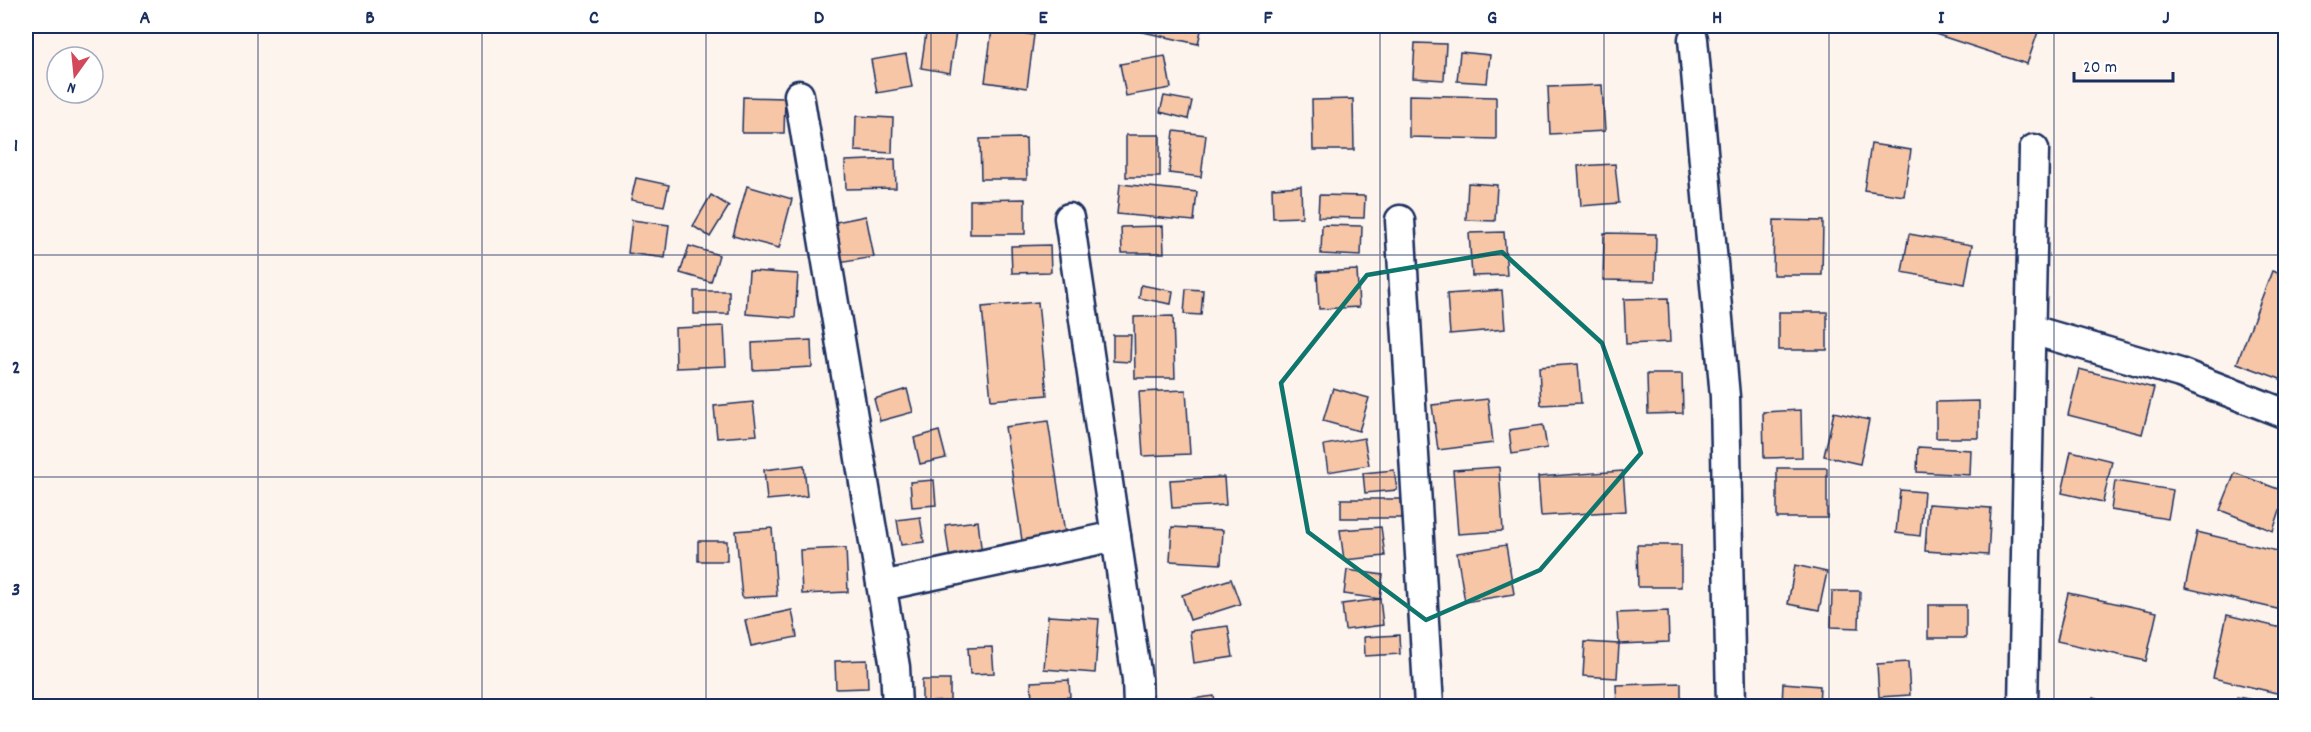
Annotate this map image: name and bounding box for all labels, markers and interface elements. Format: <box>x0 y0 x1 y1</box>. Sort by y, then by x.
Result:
text: A <box>140 5 151 33</box>
text: B <box>365 5 375 33</box>
text: C <box>589 5 599 33</box>
text: D <box>814 5 825 33</box>
text: E <box>1038 5 1048 33</box>
text: F <box>1264 5 1274 33</box>
text: G <box>1487 5 1497 33</box>
text: H <box>1712 5 1722 33</box>
text: I <box>1938 5 1945 33</box>
text: J <box>2162 5 2170 33</box>
north arrow <box>45 45 105 105</box>
scale bar <box>2074 45 2173 83</box>
text: 20 m <box>2083 56 2117 81</box>
text: N <box>65 75 79 99</box>
text: 1 <box>14 133 18 161</box>
text: 2 <box>12 355 20 383</box>
text: 3 <box>12 577 20 605</box>

